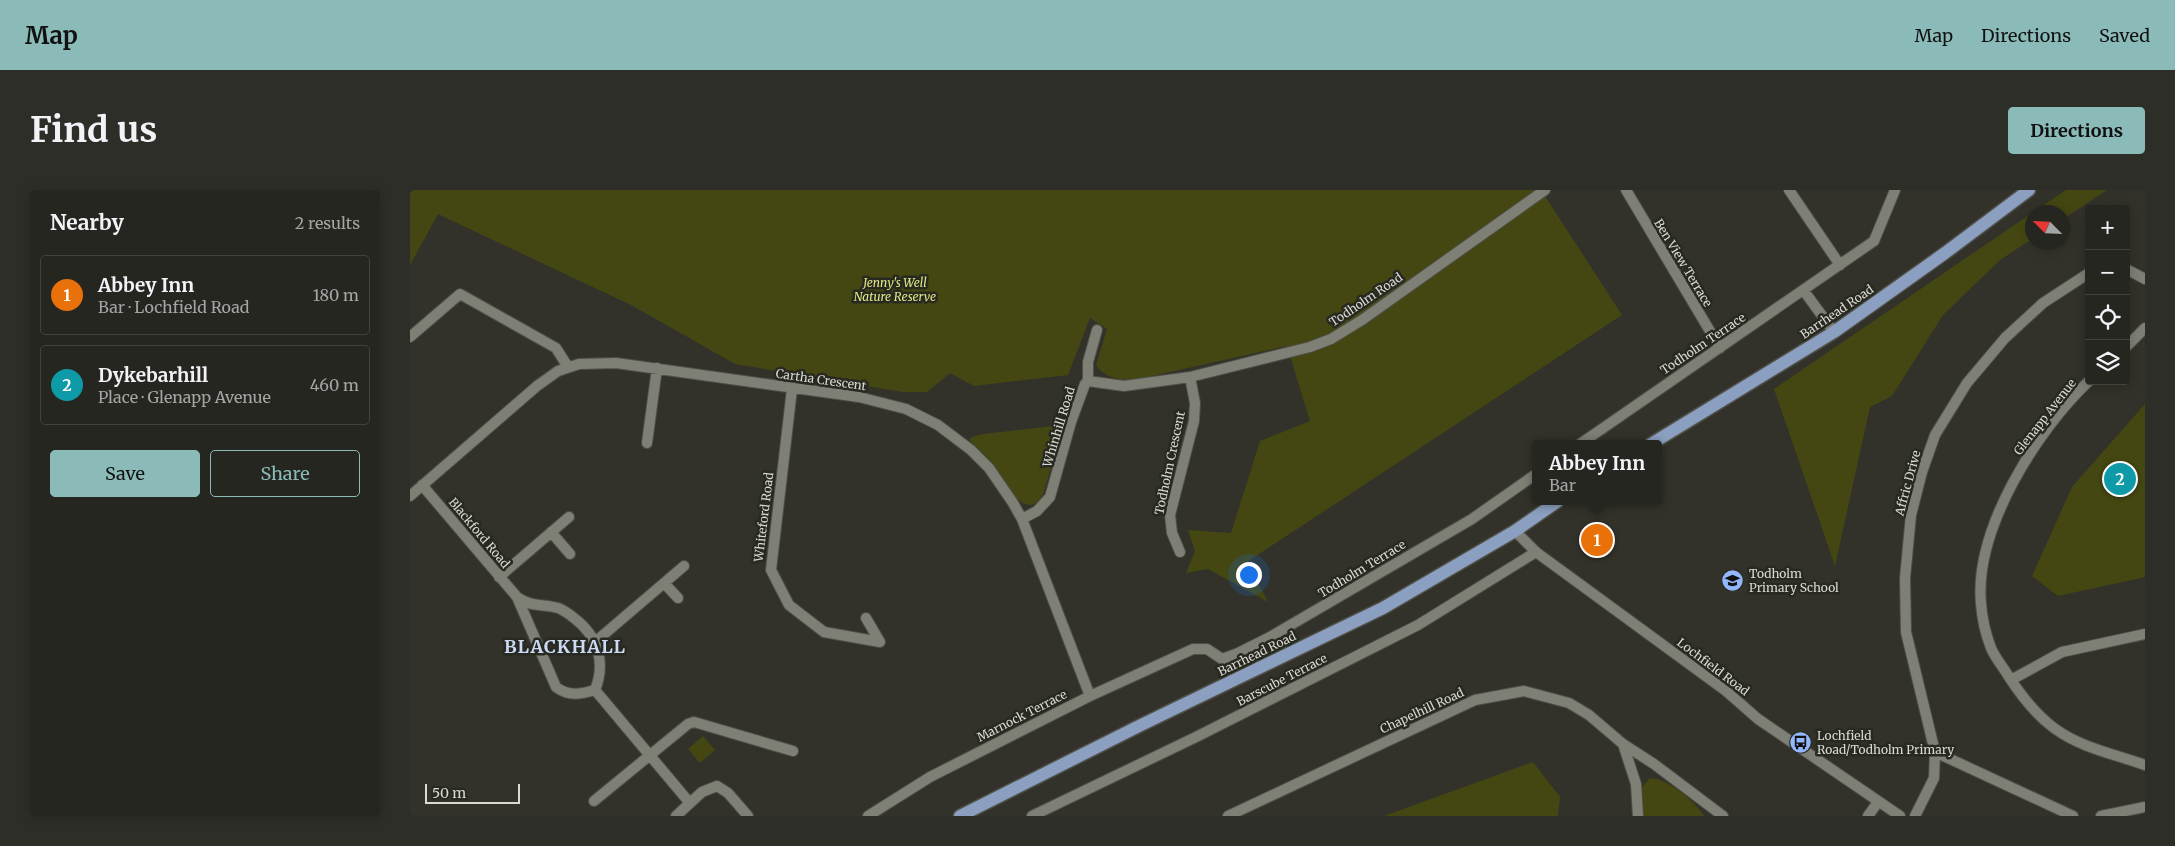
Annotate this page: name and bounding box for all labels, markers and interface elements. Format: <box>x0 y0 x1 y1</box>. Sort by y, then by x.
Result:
text: Map <box>25 20 78 51</box>
text: Map <box>1915 24 1953 47</box>
text: Directions <box>1981 24 2071 47</box>
text: Saved <box>2099 24 2150 47</box>
button: Directions <box>2008 107 2145 154</box>
text: Find us <box>30 108 157 152</box>
north arrow <box>2025 205 2070 250</box>
map controls <box>2085 205 2130 385</box>
button: + <box>2085 205 2130 250</box>
text: Nearby <box>50 209 124 236</box>
text: 2 results <box>295 213 360 233</box>
street label: Ben View Terrace <box>1651 216 1716 310</box>
button: − <box>2085 250 2130 295</box>
street label: Todholm Road <box>1326 270 1405 330</box>
text: Abbey Inn <box>98 273 194 297</box>
park label: Jenny's Well Nature Reserve <box>854 275 936 304</box>
street label: Barrhead Road <box>1797 282 1876 342</box>
text: 1 <box>63 285 71 305</box>
text: 180 m <box>313 285 359 305</box>
button: locate <box>2085 295 2130 340</box>
text: Bar · Lochfield Road <box>98 297 249 317</box>
street label: Todholm Terrace <box>1657 310 1748 378</box>
button: layers <box>2085 340 2130 385</box>
text: Dykebarhill <box>98 363 208 387</box>
street label: Cartha Crescent <box>775 366 868 393</box>
text: 2 <box>62 375 72 395</box>
text: 460 m <box>310 375 359 395</box>
street label: Glenapp Avenue <box>2010 376 2079 458</box>
street label: Whinhill Road <box>1039 385 1078 470</box>
text: Place · Glenapp Avenue <box>98 387 271 407</box>
street label: Todholm Crescent <box>1151 409 1188 516</box>
popup <box>1532 440 1662 505</box>
street label: Affric Drive <box>1891 448 1923 518</box>
button: Save <box>50 450 200 497</box>
button: Share <box>210 450 360 497</box>
text: Abbey Inn <box>1549 451 1645 475</box>
pin: 2 <box>2104 460 2136 498</box>
street label: Whiteford Road <box>750 471 776 564</box>
text: Bar <box>1549 475 1576 495</box>
street label: Blackford Road <box>446 494 513 571</box>
pin: 1 <box>1581 521 1613 559</box>
street label: Todholm Terrace <box>1315 537 1408 601</box>
your location <box>1236 562 1262 588</box>
place label: Todholm Primary School <box>1749 566 1839 595</box>
school or university icon: Todholm Primary School <box>1721 569 1745 593</box>
street label: Barrhead Road <box>1215 628 1298 679</box>
district label: BLACKHALL <box>504 635 626 658</box>
street label: Lochfield Road <box>1674 635 1752 699</box>
street label: Barscube Terrace <box>1234 650 1330 709</box>
street label: Chapelhill Road <box>1377 685 1466 737</box>
street label: Marnock Terrace <box>974 686 1069 745</box>
place label: Lochfield Road/Todholm Primary <box>1817 728 1954 757</box>
bus stop icon: Lochfield Road/Todholm Primary <box>1789 731 1813 755</box>
scale bar <box>425 781 520 804</box>
text: 50 m <box>432 784 466 802</box>

